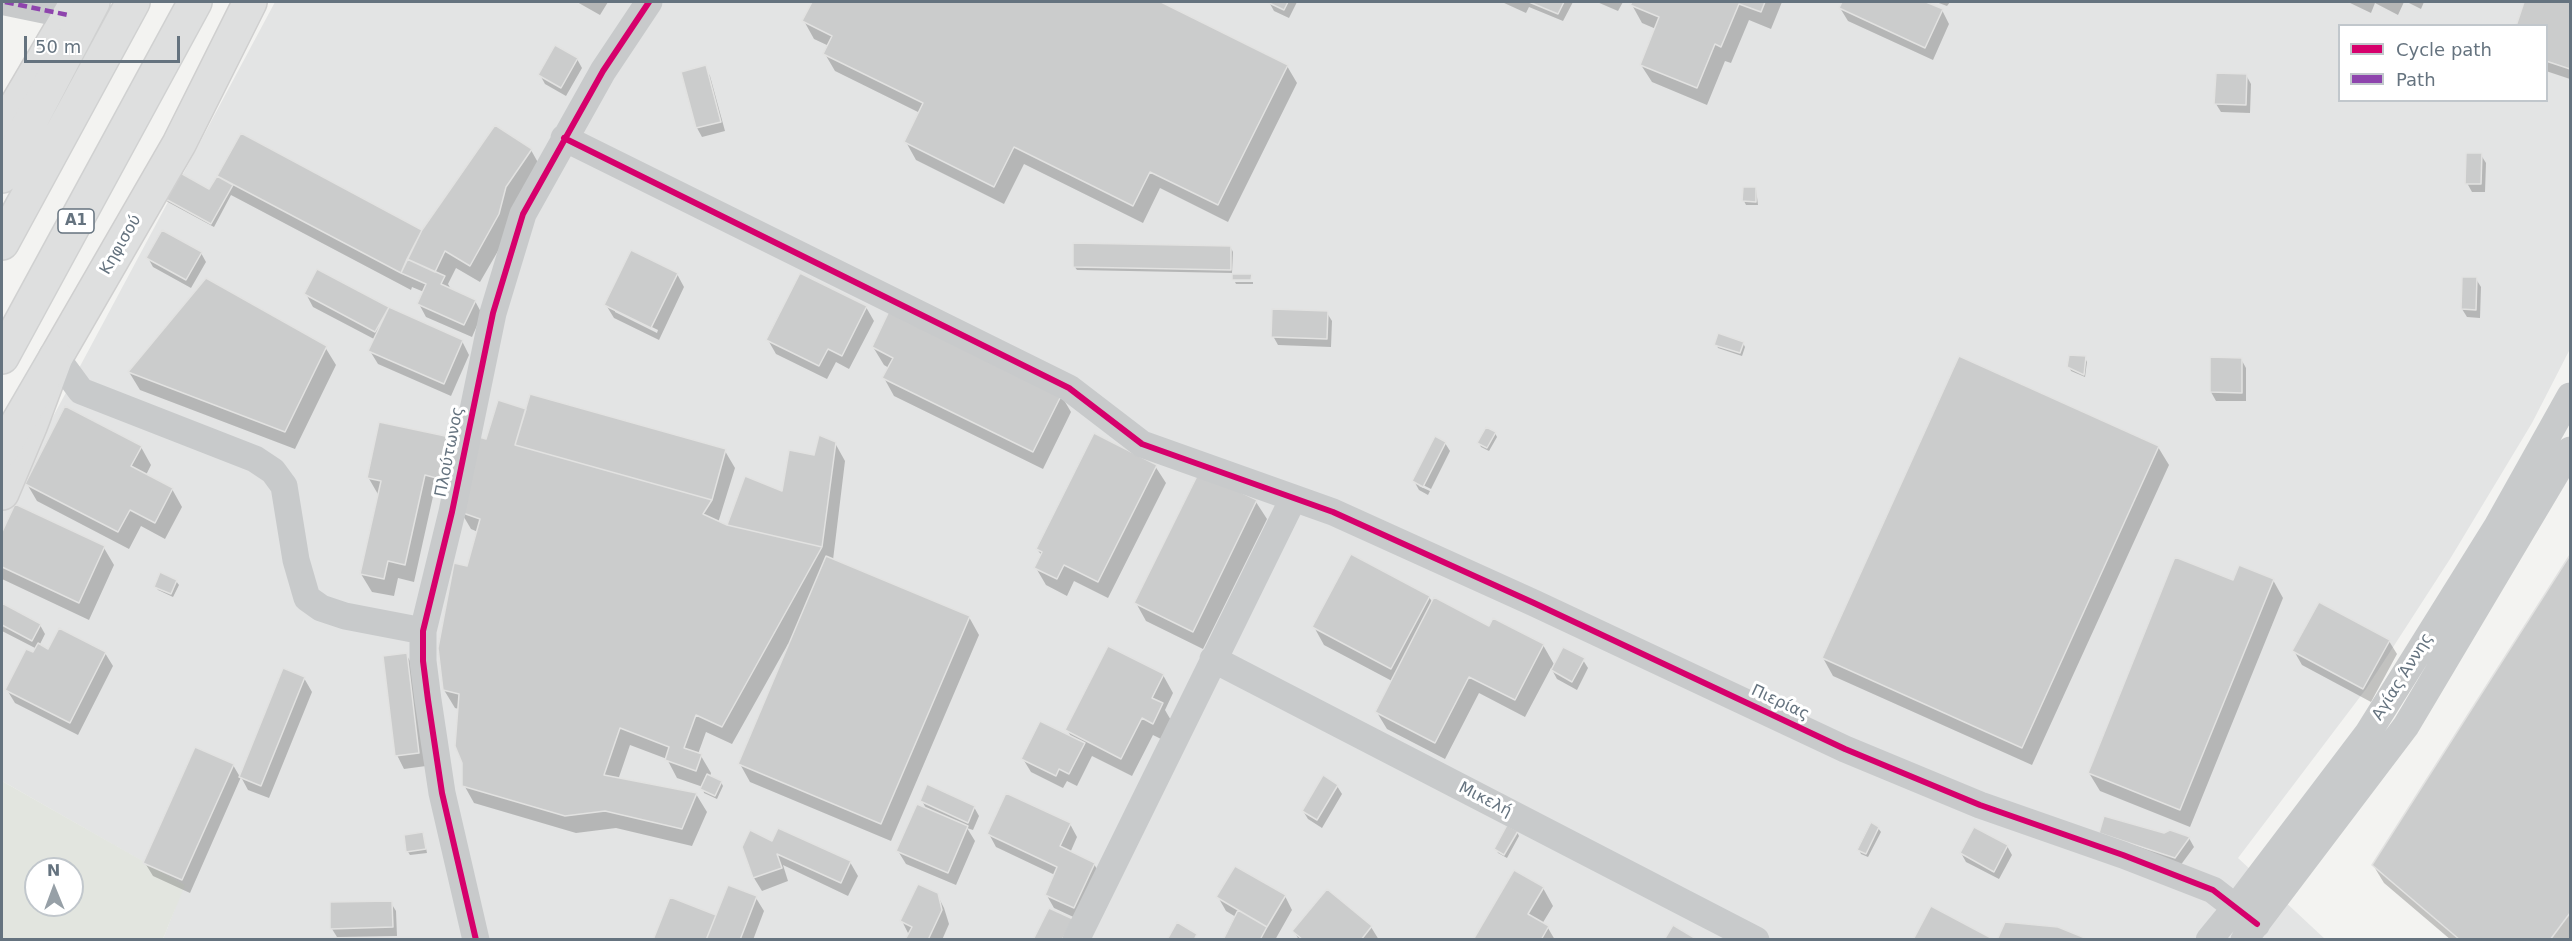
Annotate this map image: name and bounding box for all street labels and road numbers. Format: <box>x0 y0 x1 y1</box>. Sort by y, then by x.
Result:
road number: Α1 <box>58 209 94 233</box>
street label: Κηφισού <box>96 212 146 278</box>
street label: Πλούτωνος <box>432 405 468 499</box>
street label: Αγίας Άννης <box>2369 630 2437 724</box>
street label: Πιερίας <box>1748 681 1812 725</box>
street label: Μικελή <box>1455 779 1515 821</box>

